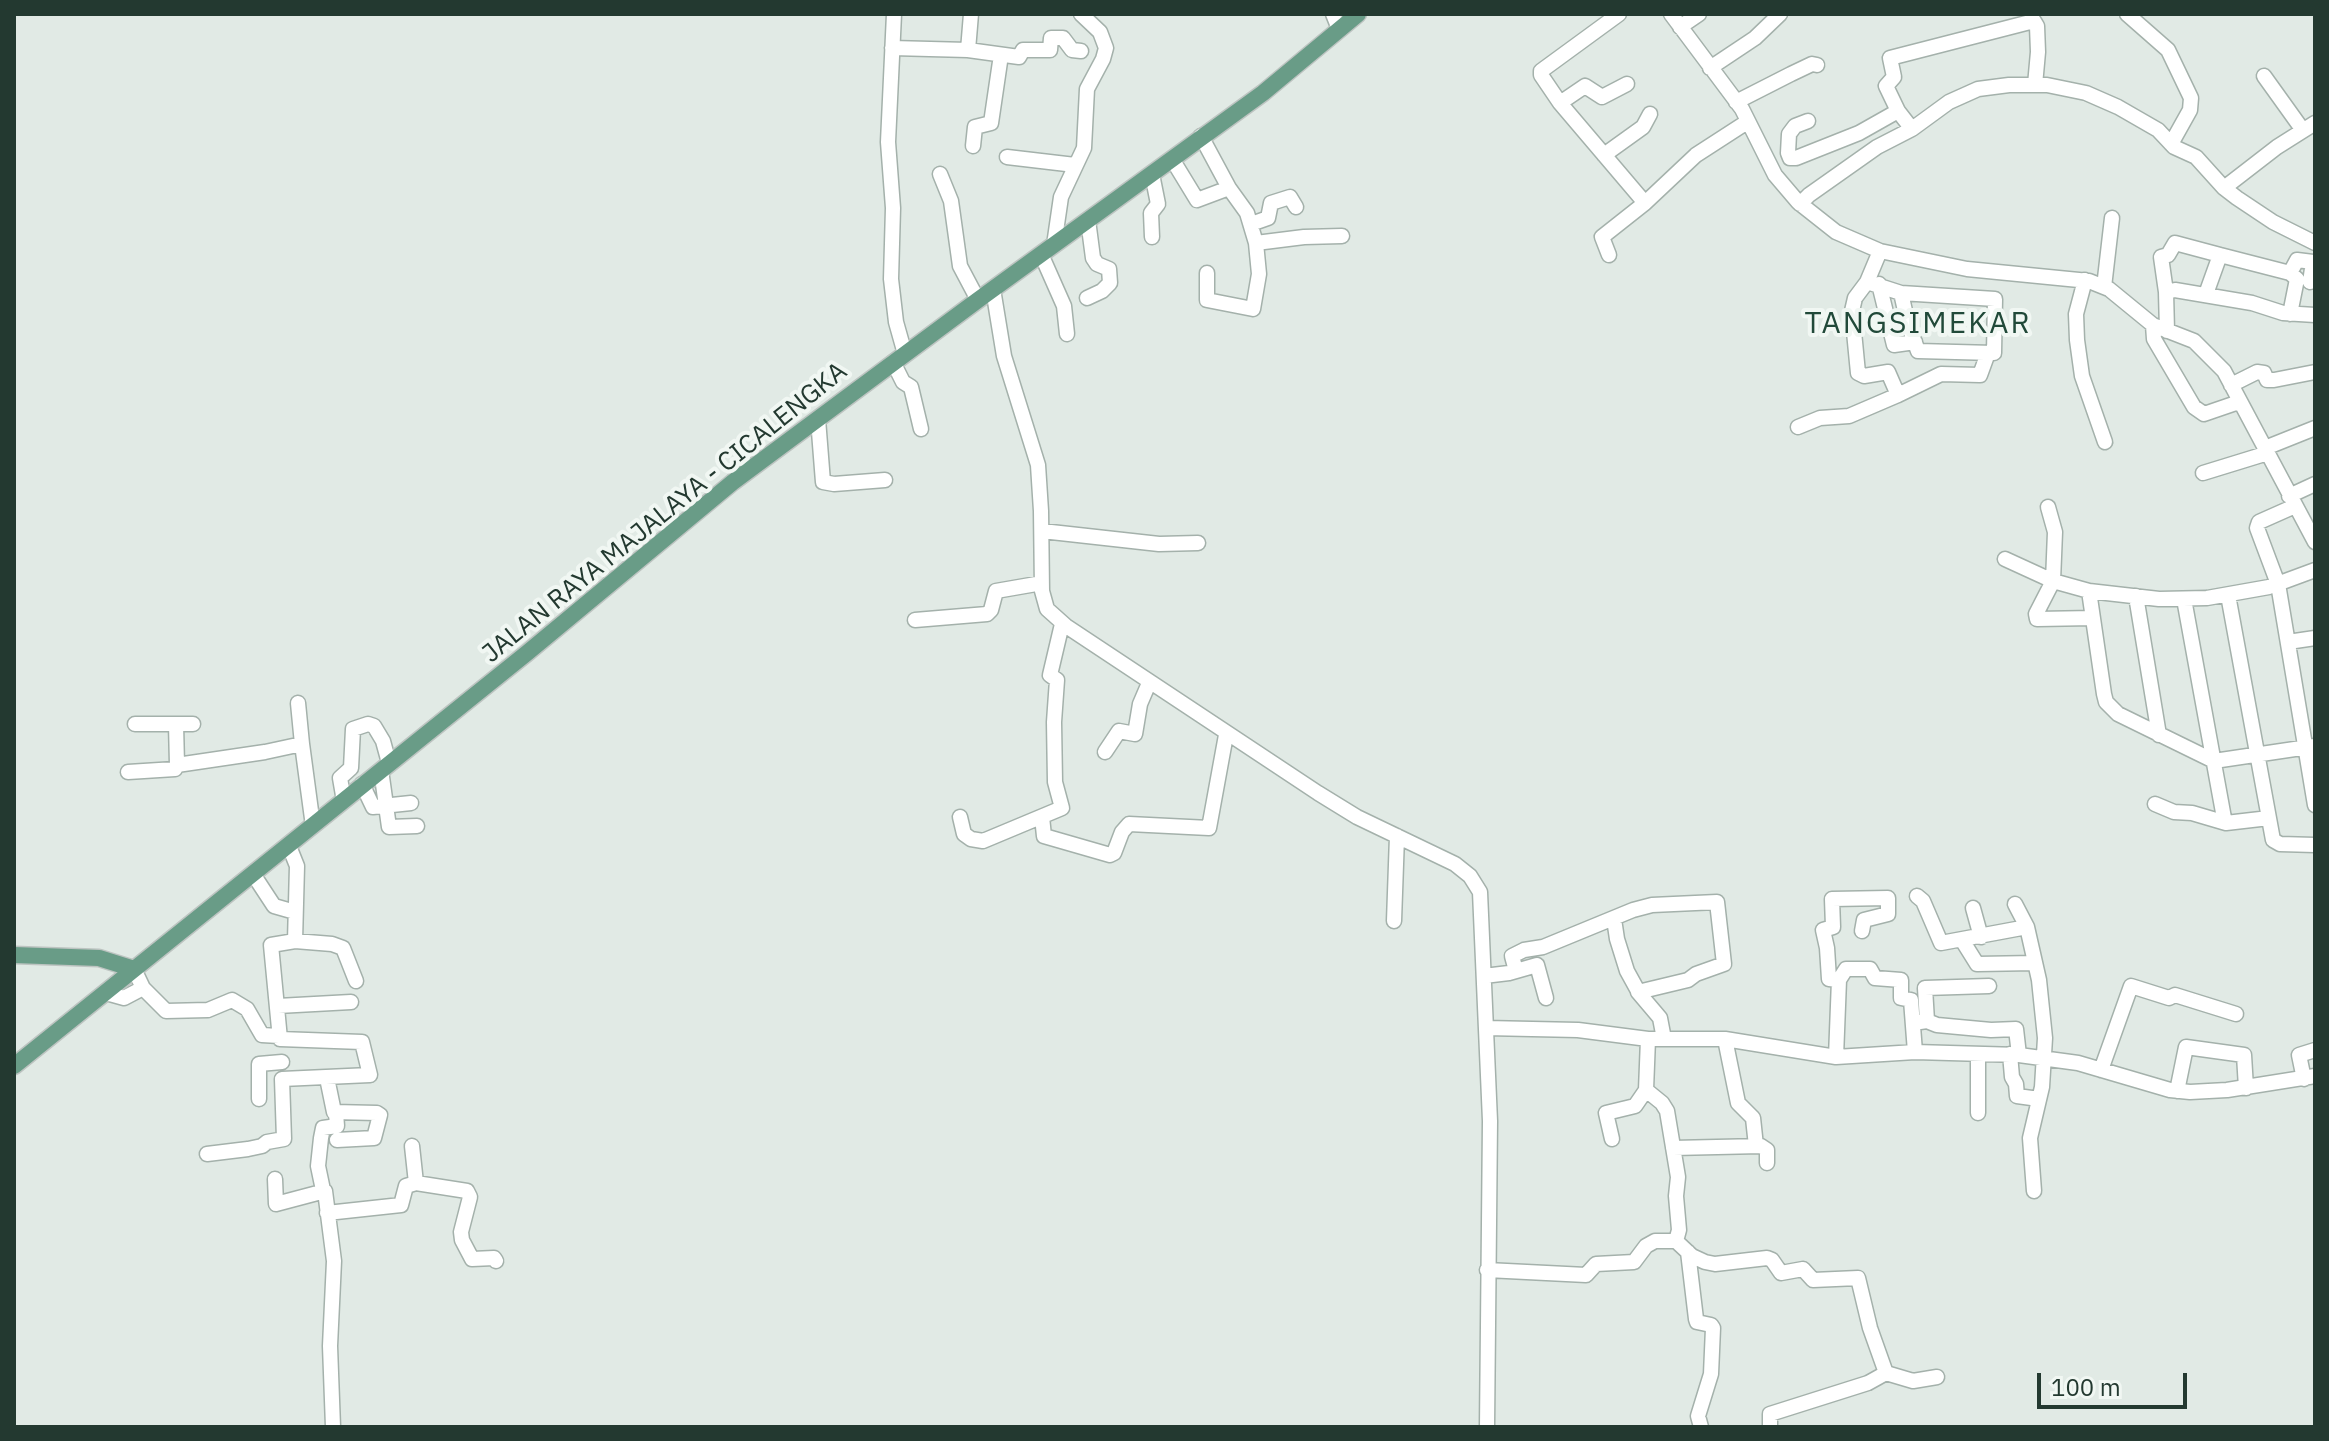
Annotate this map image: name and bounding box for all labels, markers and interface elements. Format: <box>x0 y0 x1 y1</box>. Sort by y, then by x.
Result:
district label: TANGSIMEKAR <box>1804 306 2032 342</box>
street label: JALAN RAYA MAJALAYA - CICALENGKA <box>476 356 854 670</box>
scale bar <box>2041 1357 2191 1407</box>
text: 100 m <box>2051 1371 2121 1403</box>

